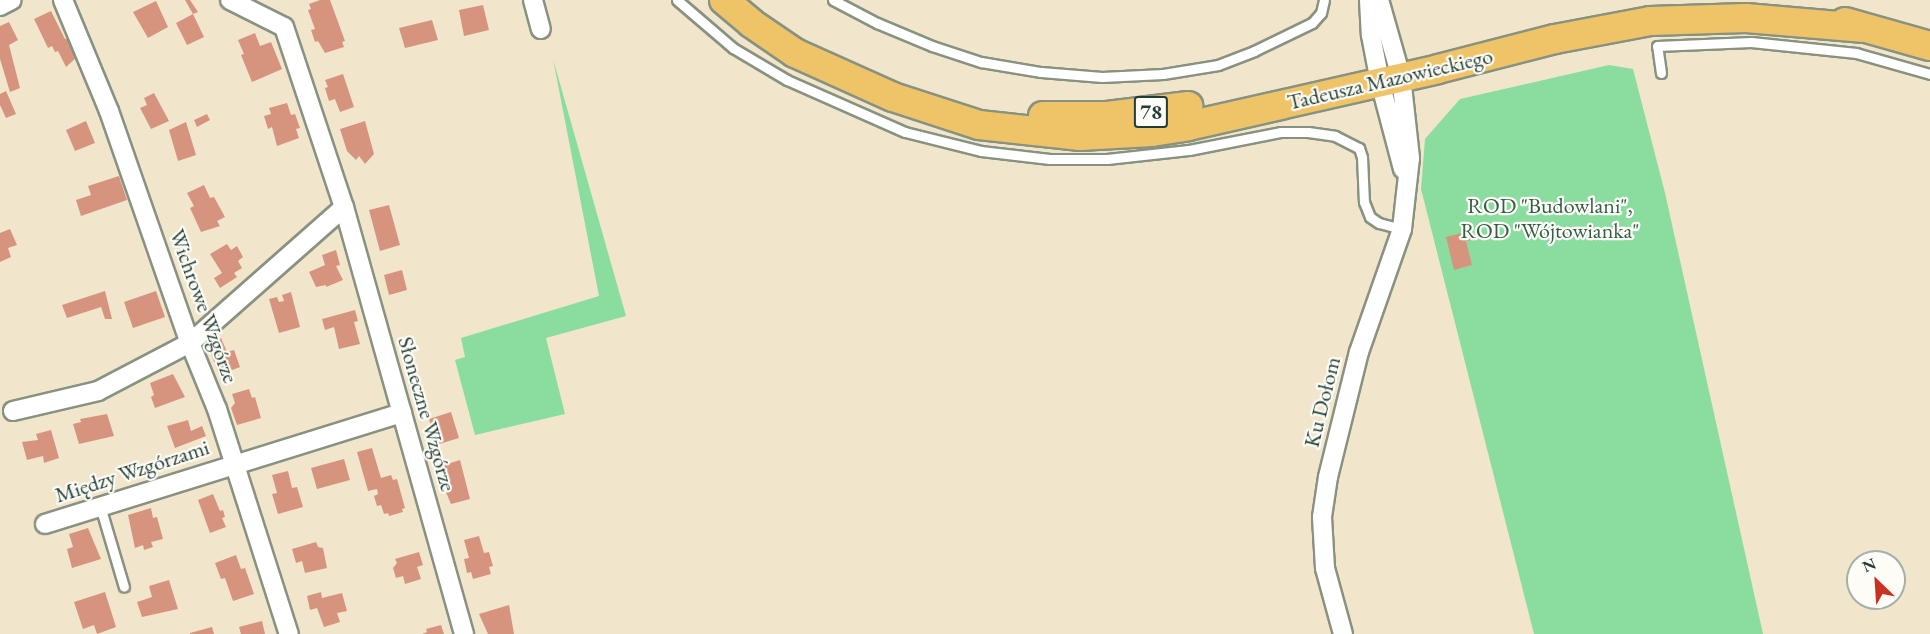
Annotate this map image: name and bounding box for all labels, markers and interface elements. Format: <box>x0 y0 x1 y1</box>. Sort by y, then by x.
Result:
street label: Tadeusza Mazowieckiego <box>1285 42 1495 116</box>
road number: 78 <box>1133 94 1169 130</box>
park label: ROD "Budowlani", ROD "Wójtowianka" <box>1460 192 1640 243</box>
street label: Wichrowe Wzgórze <box>164 225 244 387</box>
street label: Słoneczne Wzgórze <box>392 334 462 494</box>
street label: Ku Dołom <box>1298 354 1346 450</box>
street label: Między Wzgórzami <box>51 434 213 508</box>
north arrow <box>1846 550 1906 610</box>
text: N <box>1859 553 1879 577</box>

